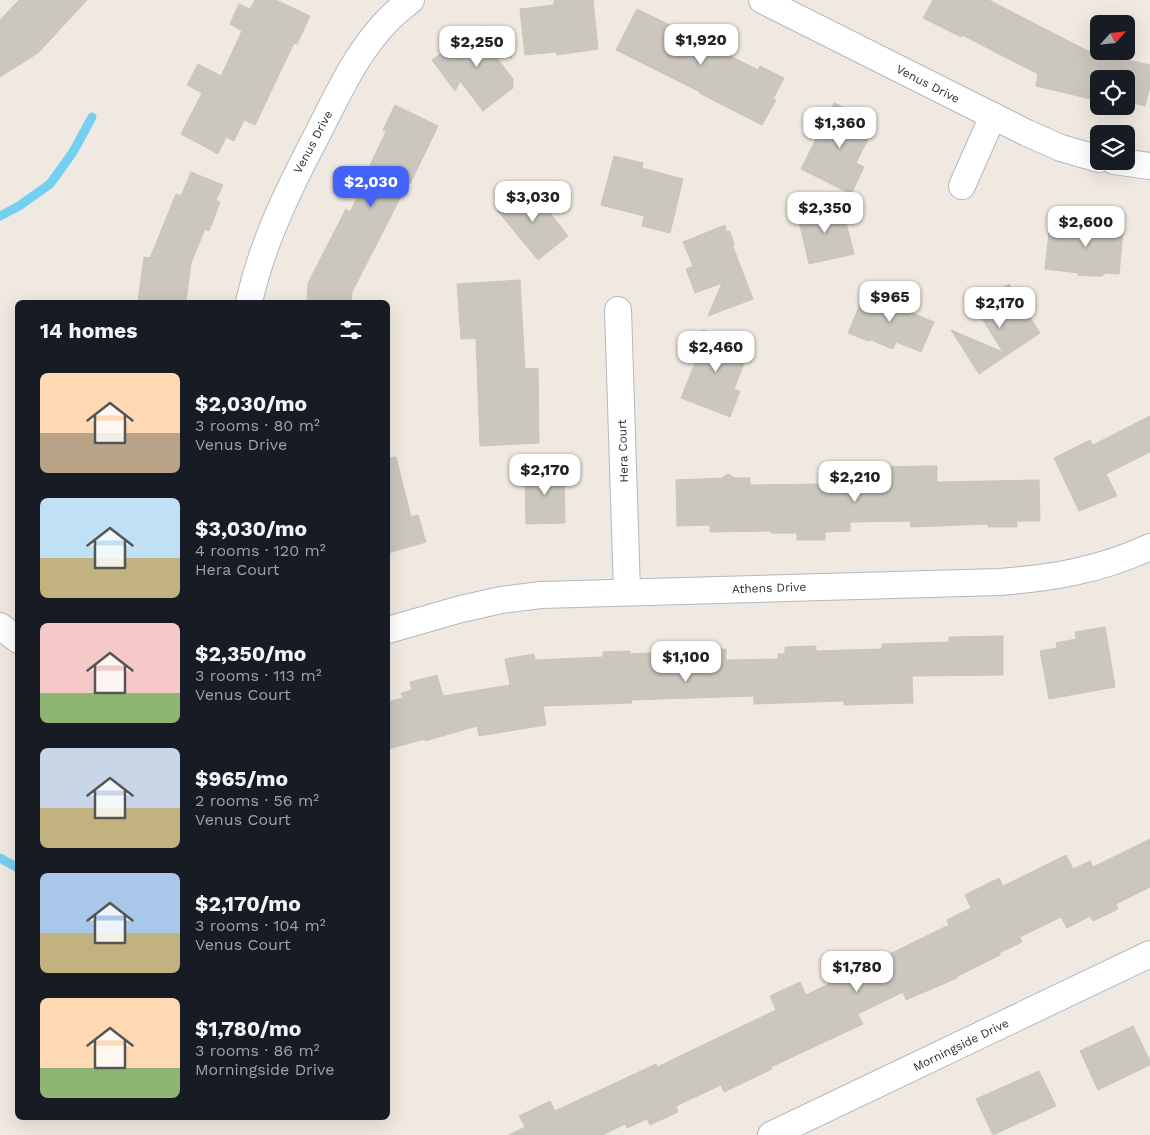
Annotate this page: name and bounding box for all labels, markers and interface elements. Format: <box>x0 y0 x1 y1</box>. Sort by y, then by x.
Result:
north arrow <box>1090 15 1135 60</box>
map controls <box>1090 15 1135 170</box>
pin: $1,920 <box>660 23 742 66</box>
pin: $2,250 <box>436 26 518 68</box>
text: $1,920 <box>675 30 727 49</box>
text: $2,250 <box>450 32 504 51</box>
street label: Venus Drive <box>894 62 962 106</box>
button: locate <box>1090 70 1135 115</box>
pin: $1,360 <box>799 106 881 149</box>
street label: Venus Drive <box>291 108 335 176</box>
text: $1,360 <box>814 113 866 132</box>
button: layers <box>1090 125 1135 170</box>
pin: $2,030 <box>330 166 412 208</box>
text: $2,030 <box>344 172 398 191</box>
pin: $3,030 <box>492 180 574 223</box>
text: $3,030 <box>506 187 560 206</box>
pin: $2,350 <box>784 192 866 234</box>
text: $2,350 <box>798 198 852 217</box>
pin: $2,600 <box>1045 206 1127 248</box>
text: $2,600 <box>1059 212 1113 231</box>
pin: $965 <box>860 280 920 323</box>
pin: $2,170 <box>959 286 1041 329</box>
text: $965 <box>870 287 910 306</box>
text: $2,170 <box>975 293 1025 312</box>
icon: filters <box>337 316 365 344</box>
text: 14 homes <box>40 318 137 343</box>
pin: $2,460 <box>675 330 757 373</box>
text: $2,460 <box>689 337 743 356</box>
text: $2,030/mo <box>195 391 307 416</box>
icon: home <box>80 393 140 453</box>
text: 3 rooms · 80 m² <box>195 416 320 435</box>
street label: Hera Court <box>615 419 631 483</box>
text: Venus Drive <box>195 435 287 454</box>
pin: $2,170 <box>504 454 586 496</box>
text: $2,170 <box>520 460 570 479</box>
pin: $2,210 <box>814 460 896 503</box>
text: $2,210 <box>829 467 881 486</box>
text: $3,030/mo <box>195 516 307 541</box>
icon: home <box>80 518 140 578</box>
text: 4 rooms · 120 m² <box>195 541 326 560</box>
text: Hera Court <box>195 560 280 579</box>
street label: Athens Drive <box>731 580 807 596</box>
pin: $1,100 <box>645 640 727 683</box>
text: $2,350/mo <box>195 641 306 666</box>
icon: home <box>80 643 140 703</box>
text: $1,100 <box>662 647 710 666</box>
text: 3 rooms · 113 m² <box>195 666 322 685</box>
text: Venus Court <box>195 685 291 704</box>
text: $965/mo <box>195 766 288 791</box>
icon: home <box>80 768 140 828</box>
text: 2 rooms · 56 m² <box>195 791 319 810</box>
text: Venus Court <box>195 810 291 829</box>
text: $2,170/mo <box>195 891 301 916</box>
icon: home <box>80 893 140 953</box>
text: 3 rooms · 104 m² <box>195 916 326 935</box>
text: Venus Court <box>195 935 291 954</box>
pin: $1,780 <box>816 950 898 993</box>
text: $1,780 <box>832 957 882 976</box>
text: $1,780/mo <box>195 1016 301 1041</box>
street label: Morningside Drive <box>911 1016 1011 1074</box>
icon: home <box>80 1018 140 1078</box>
text: 3 rooms · 86 m² <box>195 1041 320 1060</box>
text: Morningside Drive <box>195 1060 334 1079</box>

